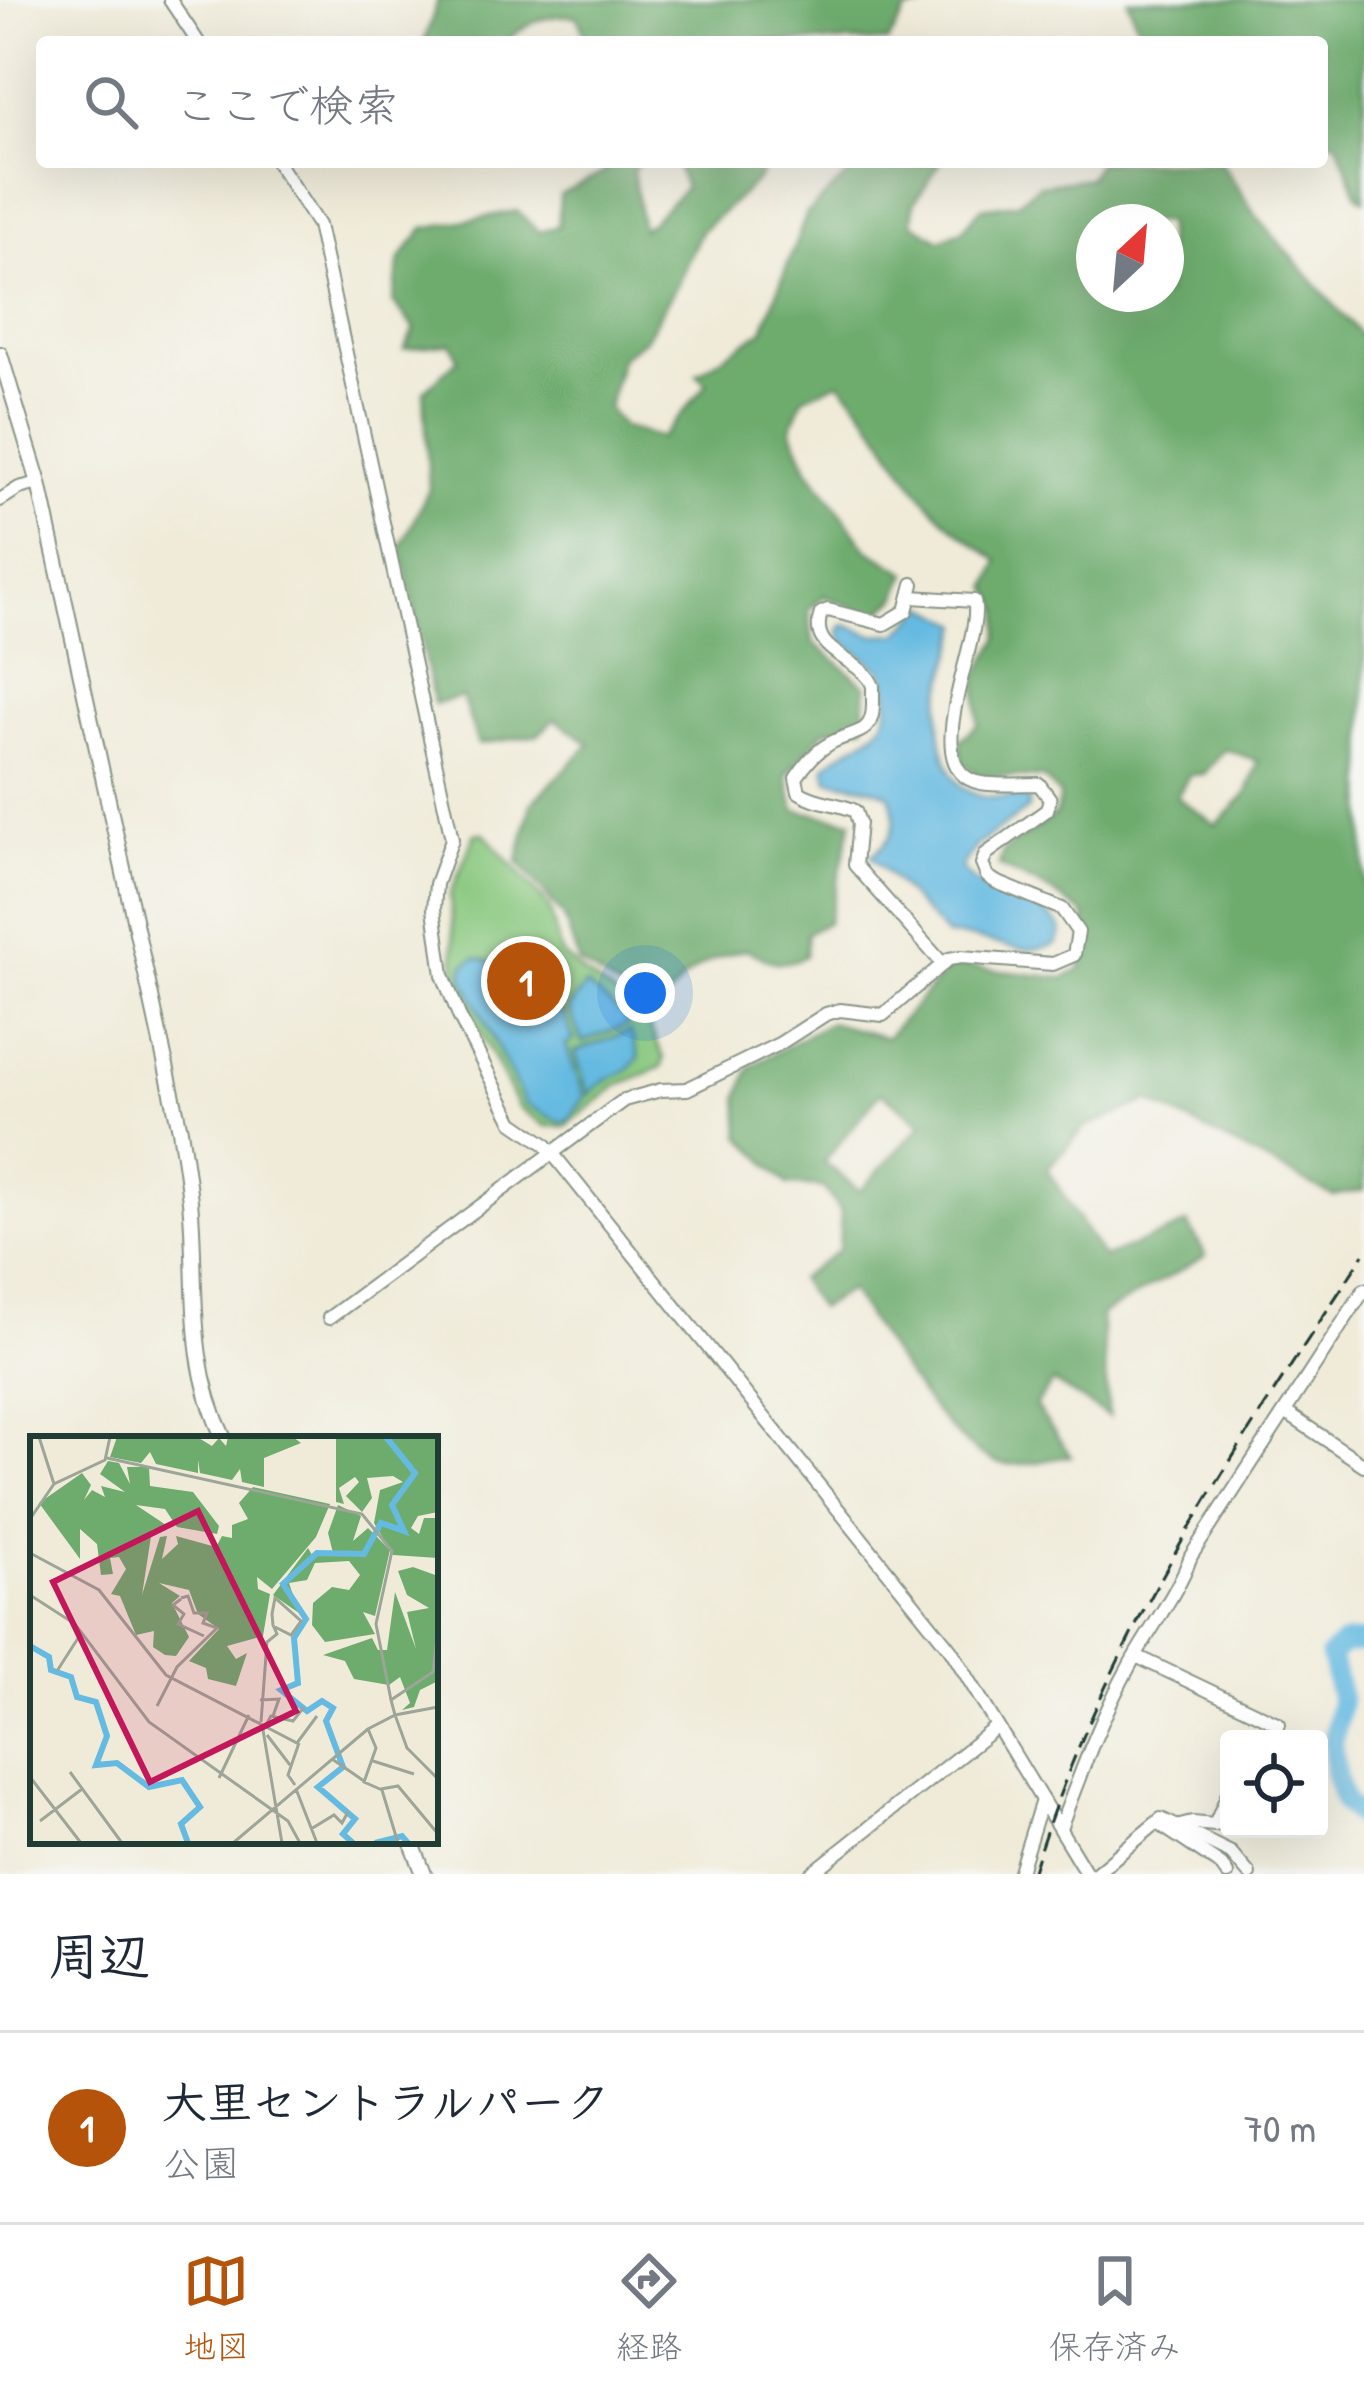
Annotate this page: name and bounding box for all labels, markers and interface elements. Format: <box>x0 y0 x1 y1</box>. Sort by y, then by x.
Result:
search box <box>36 36 1328 168</box>
icon: search <box>78 69 144 135</box>
text: ここで検索 <box>174 74 399 135</box>
north arrow <box>1076 204 1184 312</box>
pin: 1 <box>487 936 565 1026</box>
your location <box>615 963 675 1023</box>
inset map <box>30 1436 438 1844</box>
map controls <box>1220 1730 1328 1838</box>
button: locate <box>1220 1730 1328 1838</box>
text: 周辺 <box>48 1921 150 1990</box>
text: 大里セントラルパーク <box>162 2071 610 2132</box>
text: 1 <box>80 2101 94 2154</box>
text: 70 m <box>1244 2101 1316 2154</box>
text: 公園 <box>162 2136 240 2189</box>
tab: 地図 <box>183 2248 249 2368</box>
tab: 経路 <box>616 2248 682 2368</box>
tab: 保存済み <box>1049 2248 1181 2368</box>

